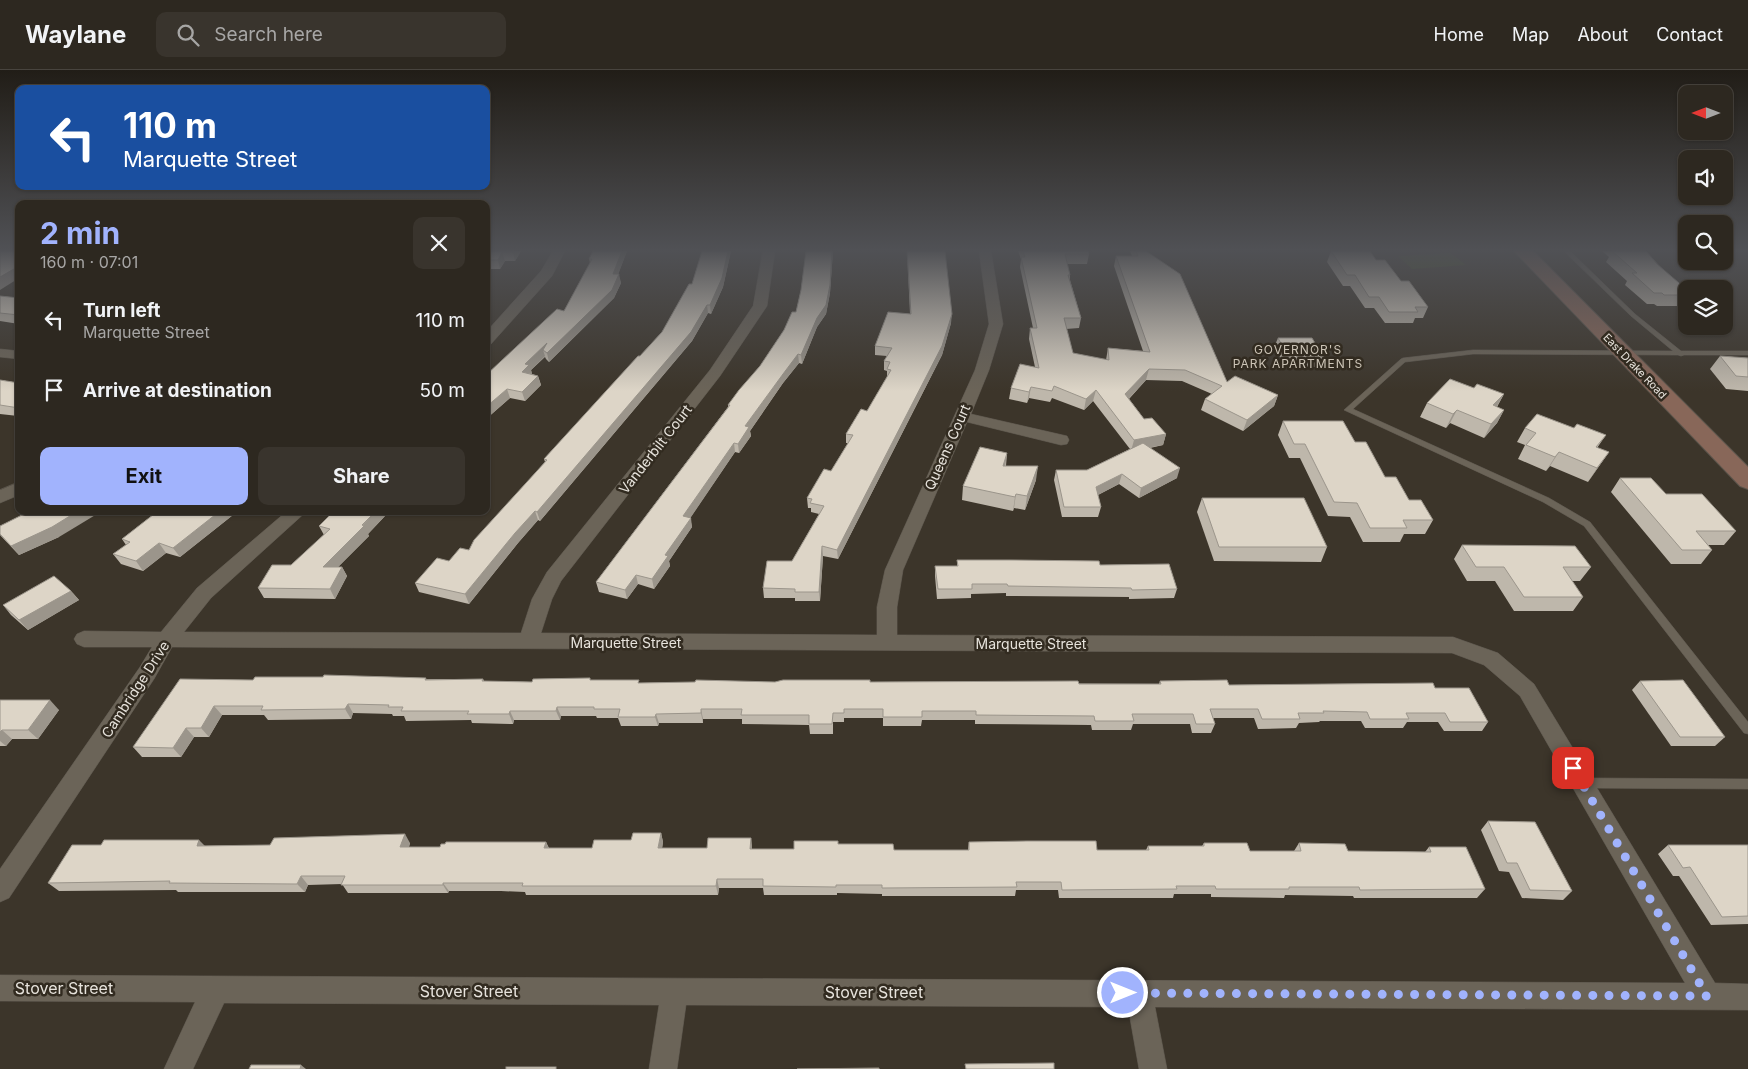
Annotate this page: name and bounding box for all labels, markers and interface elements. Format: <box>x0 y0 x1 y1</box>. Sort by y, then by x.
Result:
search box <box>156 12 506 57</box>
text: Waylane <box>25 20 126 49</box>
icon: search <box>174 21 202 49</box>
text: Search here <box>214 23 323 46</box>
text: Home <box>1434 24 1484 45</box>
text: Map <box>1512 24 1549 45</box>
text: About <box>1577 24 1628 45</box>
text: Contact <box>1656 24 1723 45</box>
north arrow <box>1678 85 1732 140</box>
map controls <box>1678 85 1733 335</box>
text: 110 m <box>123 104 217 146</box>
icon: left <box>40 105 105 170</box>
text: Marquette Street <box>123 146 297 172</box>
button: sound <box>1678 150 1733 205</box>
text: 2 min <box>40 215 120 251</box>
button: search <box>1678 215 1733 270</box>
button: close <box>413 217 465 269</box>
text: 160 m · 07:01 <box>40 252 138 272</box>
button: layers <box>1678 280 1733 335</box>
text: Turn left <box>83 299 161 322</box>
icon: left <box>40 306 68 334</box>
text: 110 m <box>416 309 465 332</box>
text: Marquette Street <box>83 322 210 342</box>
street label: East Drake Road <box>1600 330 1670 402</box>
district label: GOVERNOR'S PARK APARTMENTS <box>1233 342 1363 371</box>
icon: arrive <box>40 376 68 404</box>
text: Arrive at destination <box>83 379 272 402</box>
text: 50 m <box>419 379 465 402</box>
street label: Vanderbilt Court <box>615 401 695 497</box>
street label: Queens Court <box>921 401 974 492</box>
button: Exit <box>40 447 248 505</box>
button: Share <box>258 447 465 505</box>
street label: Marquette Street <box>571 634 682 651</box>
street label: Marquette Street <box>976 635 1087 652</box>
street label: Cambridge Drive <box>97 637 173 741</box>
pin <box>1552 747 1594 789</box>
icon: arrive <box>1559 754 1587 782</box>
position arrow <box>1096 966 1148 1018</box>
street label: Stover Street <box>15 978 113 998</box>
street label: Stover Street <box>420 981 518 1001</box>
street label: Stover Street <box>825 982 923 1002</box>

